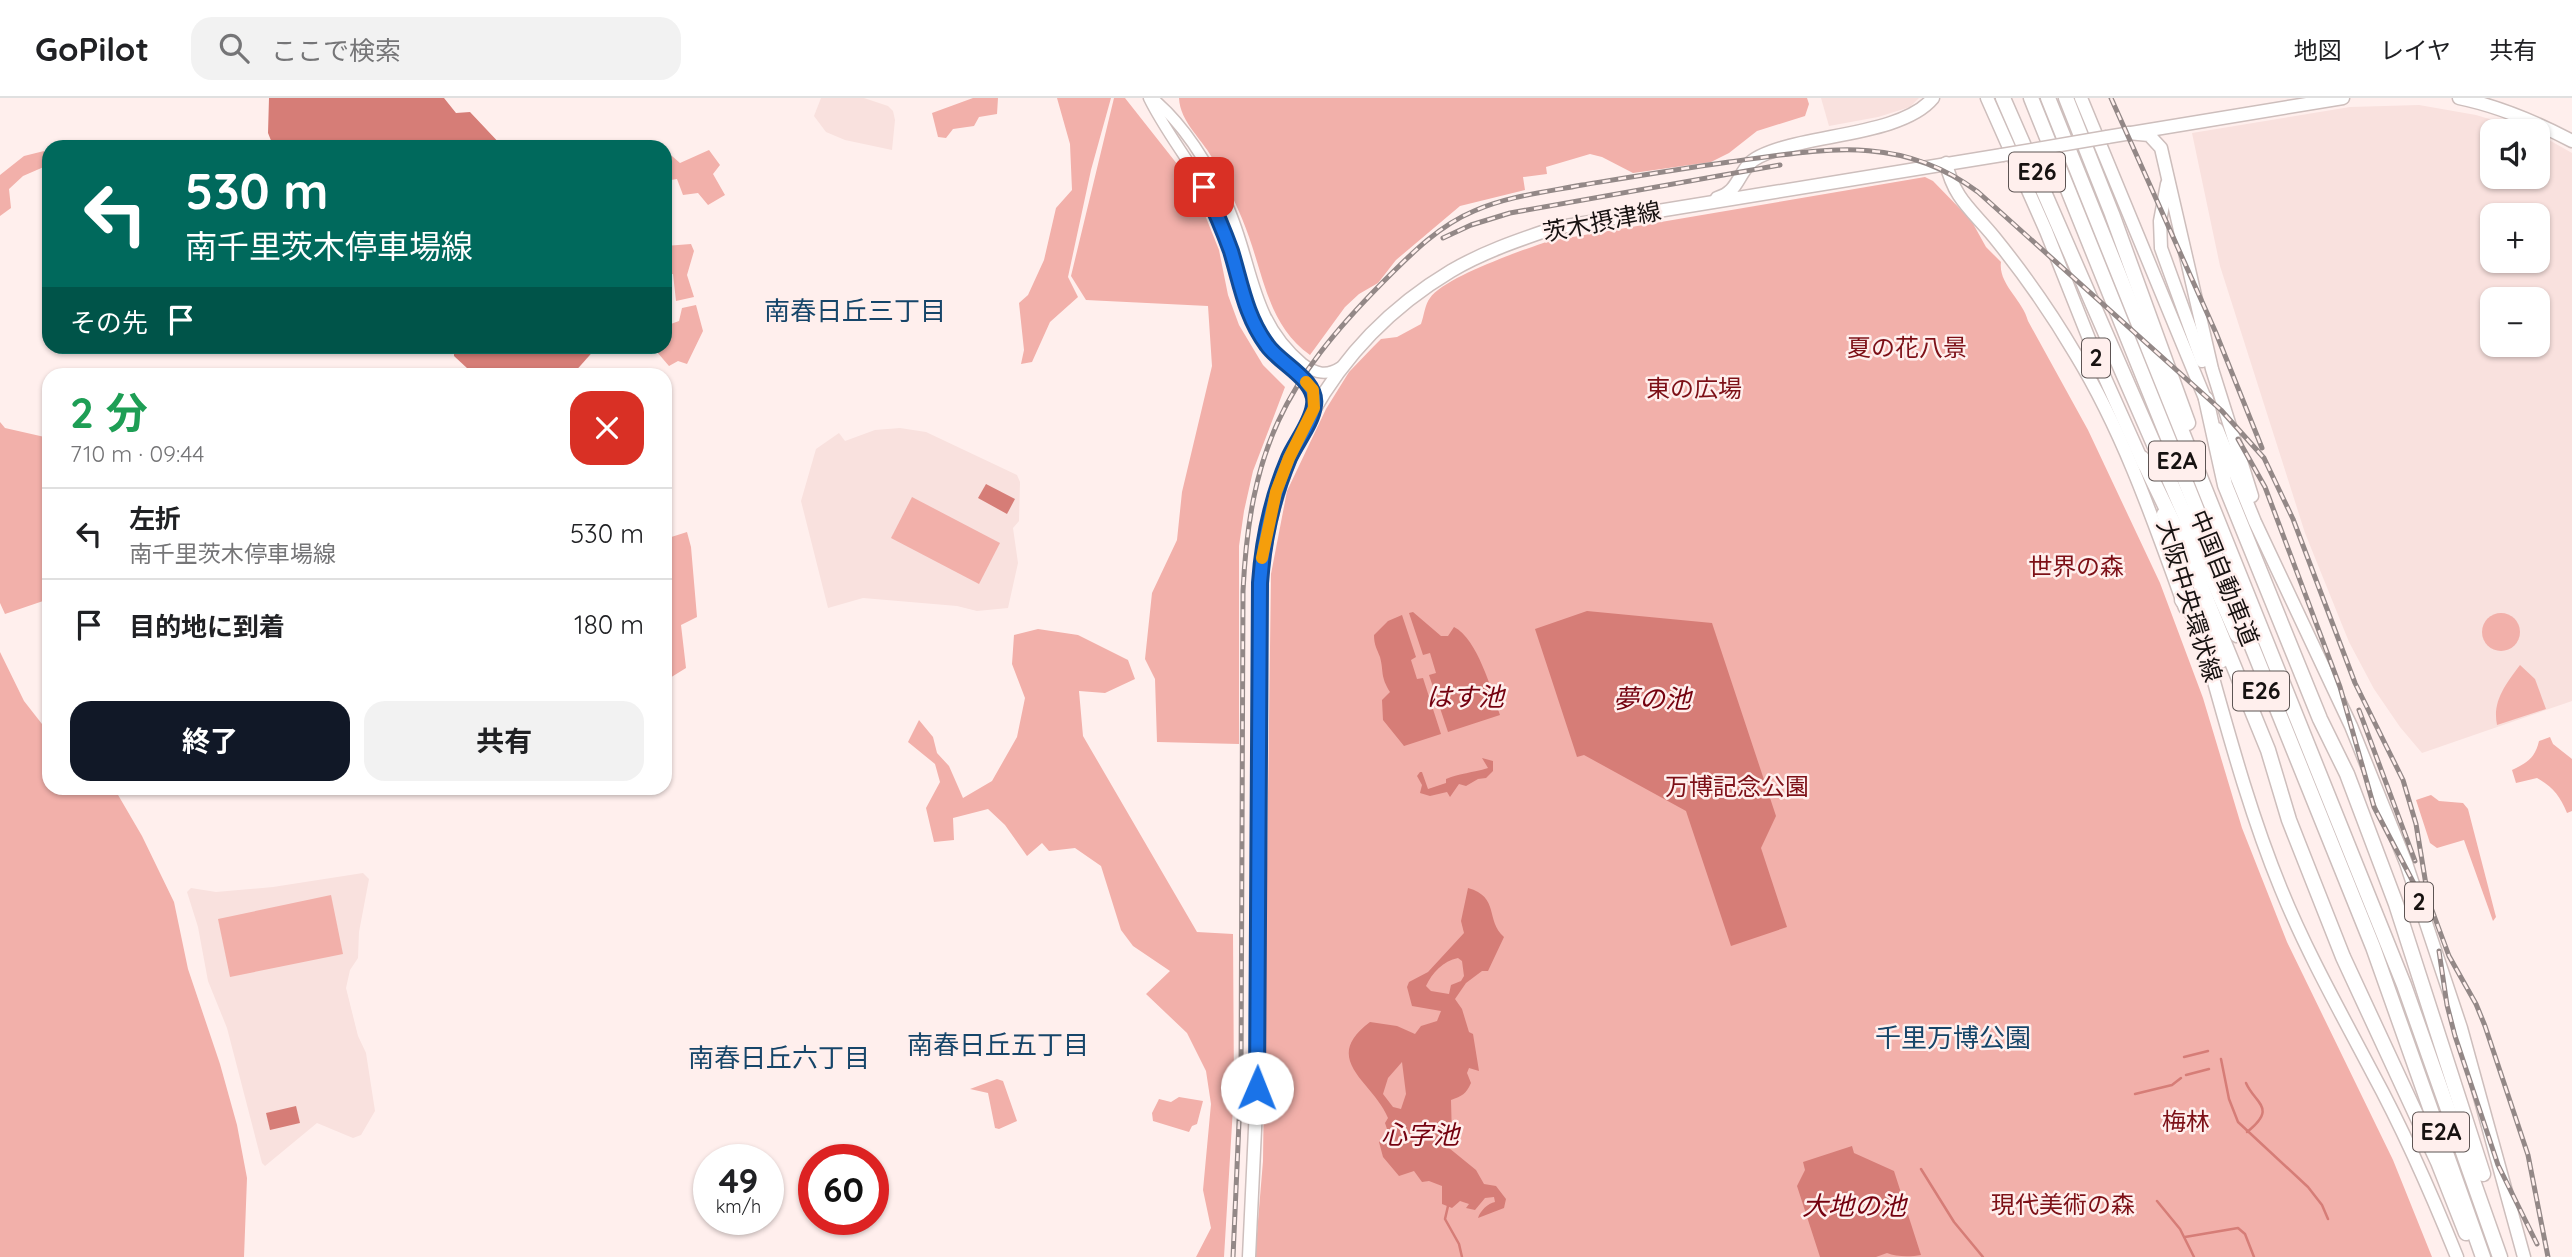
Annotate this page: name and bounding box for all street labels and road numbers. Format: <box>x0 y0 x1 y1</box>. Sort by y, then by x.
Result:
road number: E26 <box>2009 152 2065 192</box>
street label: 茨木摂津線 <box>1540 195 1664 247</box>
road number: 2 <box>2082 339 2110 378</box>
road number: E2A <box>2149 442 2205 480</box>
street label: 中国自動車道 <box>2184 505 2266 650</box>
street label: 大阪中央環状線 <box>2151 516 2229 685</box>
road number: E26 <box>2233 671 2289 710</box>
road number: 2 <box>2405 882 2433 922</box>
road number: E2A <box>2413 1113 2469 1152</box>

